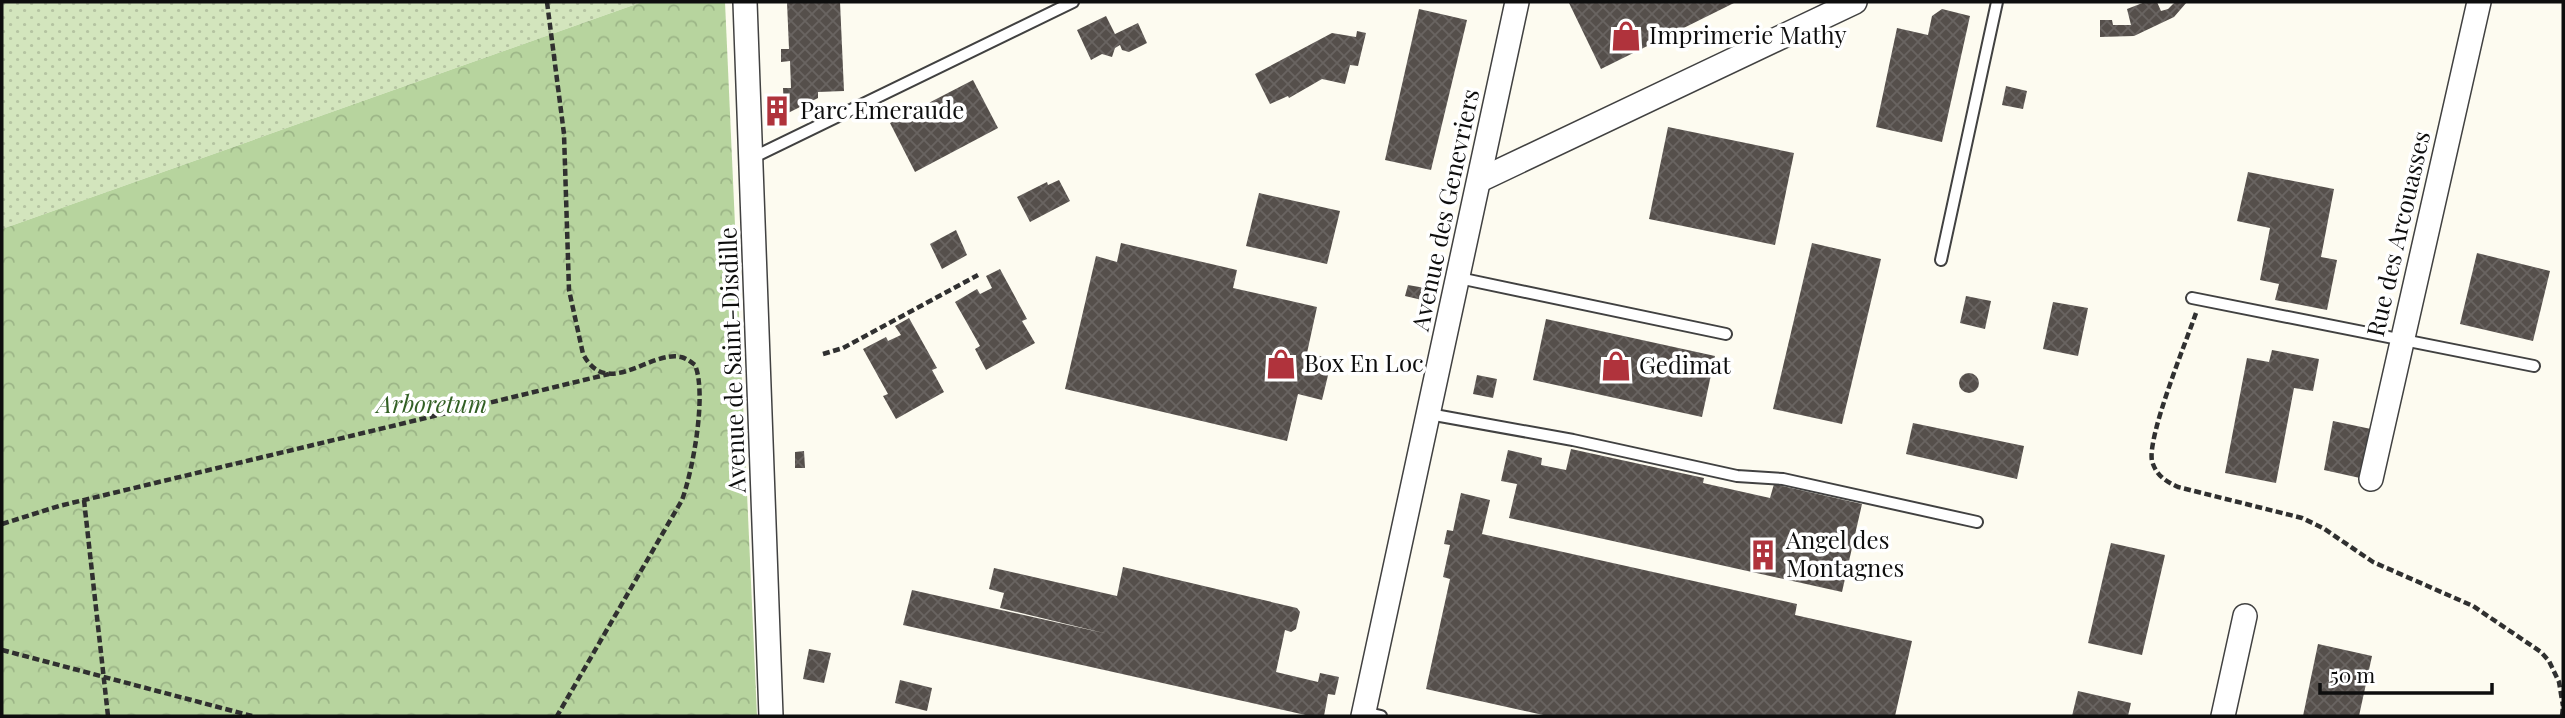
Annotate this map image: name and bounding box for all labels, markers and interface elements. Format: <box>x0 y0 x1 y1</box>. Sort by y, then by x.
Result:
place label: Imprimerie Mathy <box>1649 18 1847 50</box>
shop icon: Imprimerie Mathy <box>1609 19 1643 53</box>
street label: Avenue des Genevriers <box>1403 86 1485 334</box>
place label: Parc Emeraude <box>800 93 964 125</box>
building icon: Parc Emeraude <box>760 94 794 128</box>
street label: Rue des Arcouasses <box>2358 128 2436 339</box>
street label: Avenue de Saint-Disdille <box>710 227 752 494</box>
place label: Box En Loc <box>1304 346 1424 378</box>
shop icon: Box En Loc <box>1264 347 1298 381</box>
place label: Gedimat <box>1639 348 1731 380</box>
shop icon: Gedimat <box>1599 349 1633 383</box>
park label: Arboretum <box>374 387 487 419</box>
place label: Angel des Montagnes <box>1785 523 1904 583</box>
building icon: Angel des Montagnes <box>1746 538 1780 572</box>
scale bar <box>2320 652 2492 696</box>
text: 50 m <box>2330 660 2376 688</box>

